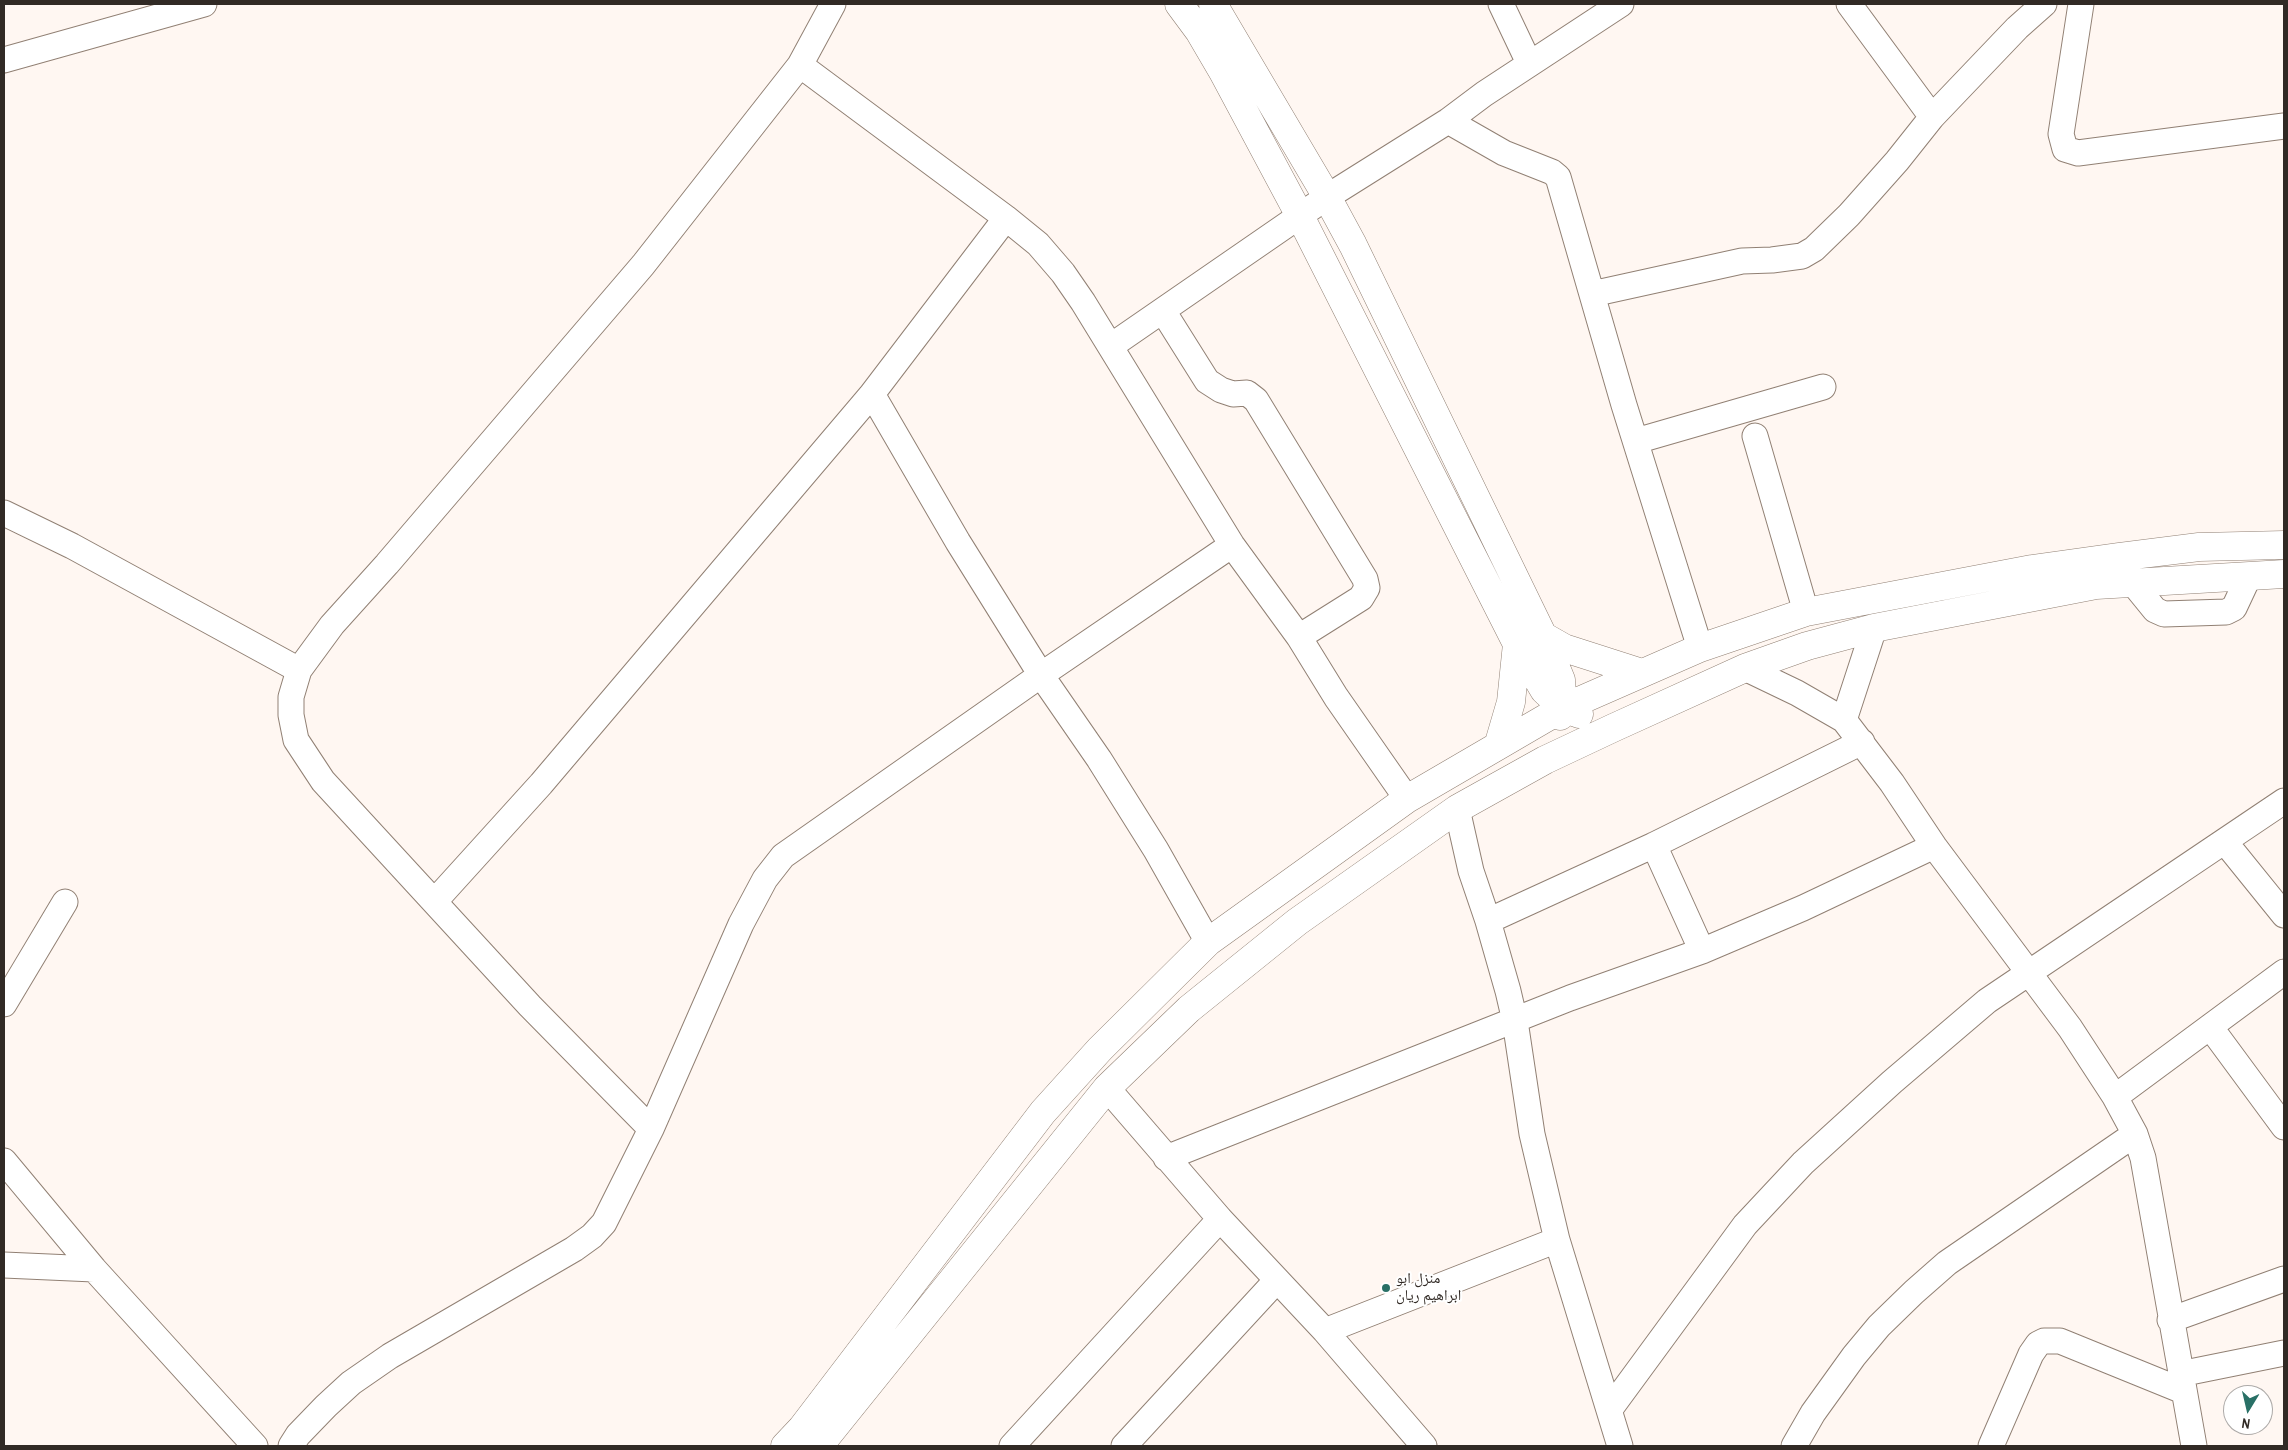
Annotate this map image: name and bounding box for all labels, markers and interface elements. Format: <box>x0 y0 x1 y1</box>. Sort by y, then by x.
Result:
place label: منزل ابو ابراهيم ريان <box>1396 1270 1461 1305</box>
marker: منزل ابو ابراهيم ريان <box>1380 1282 1392 1294</box>
north arrow <box>2223 1385 2273 1435</box>
text: N <box>2240 1414 2251 1433</box>

